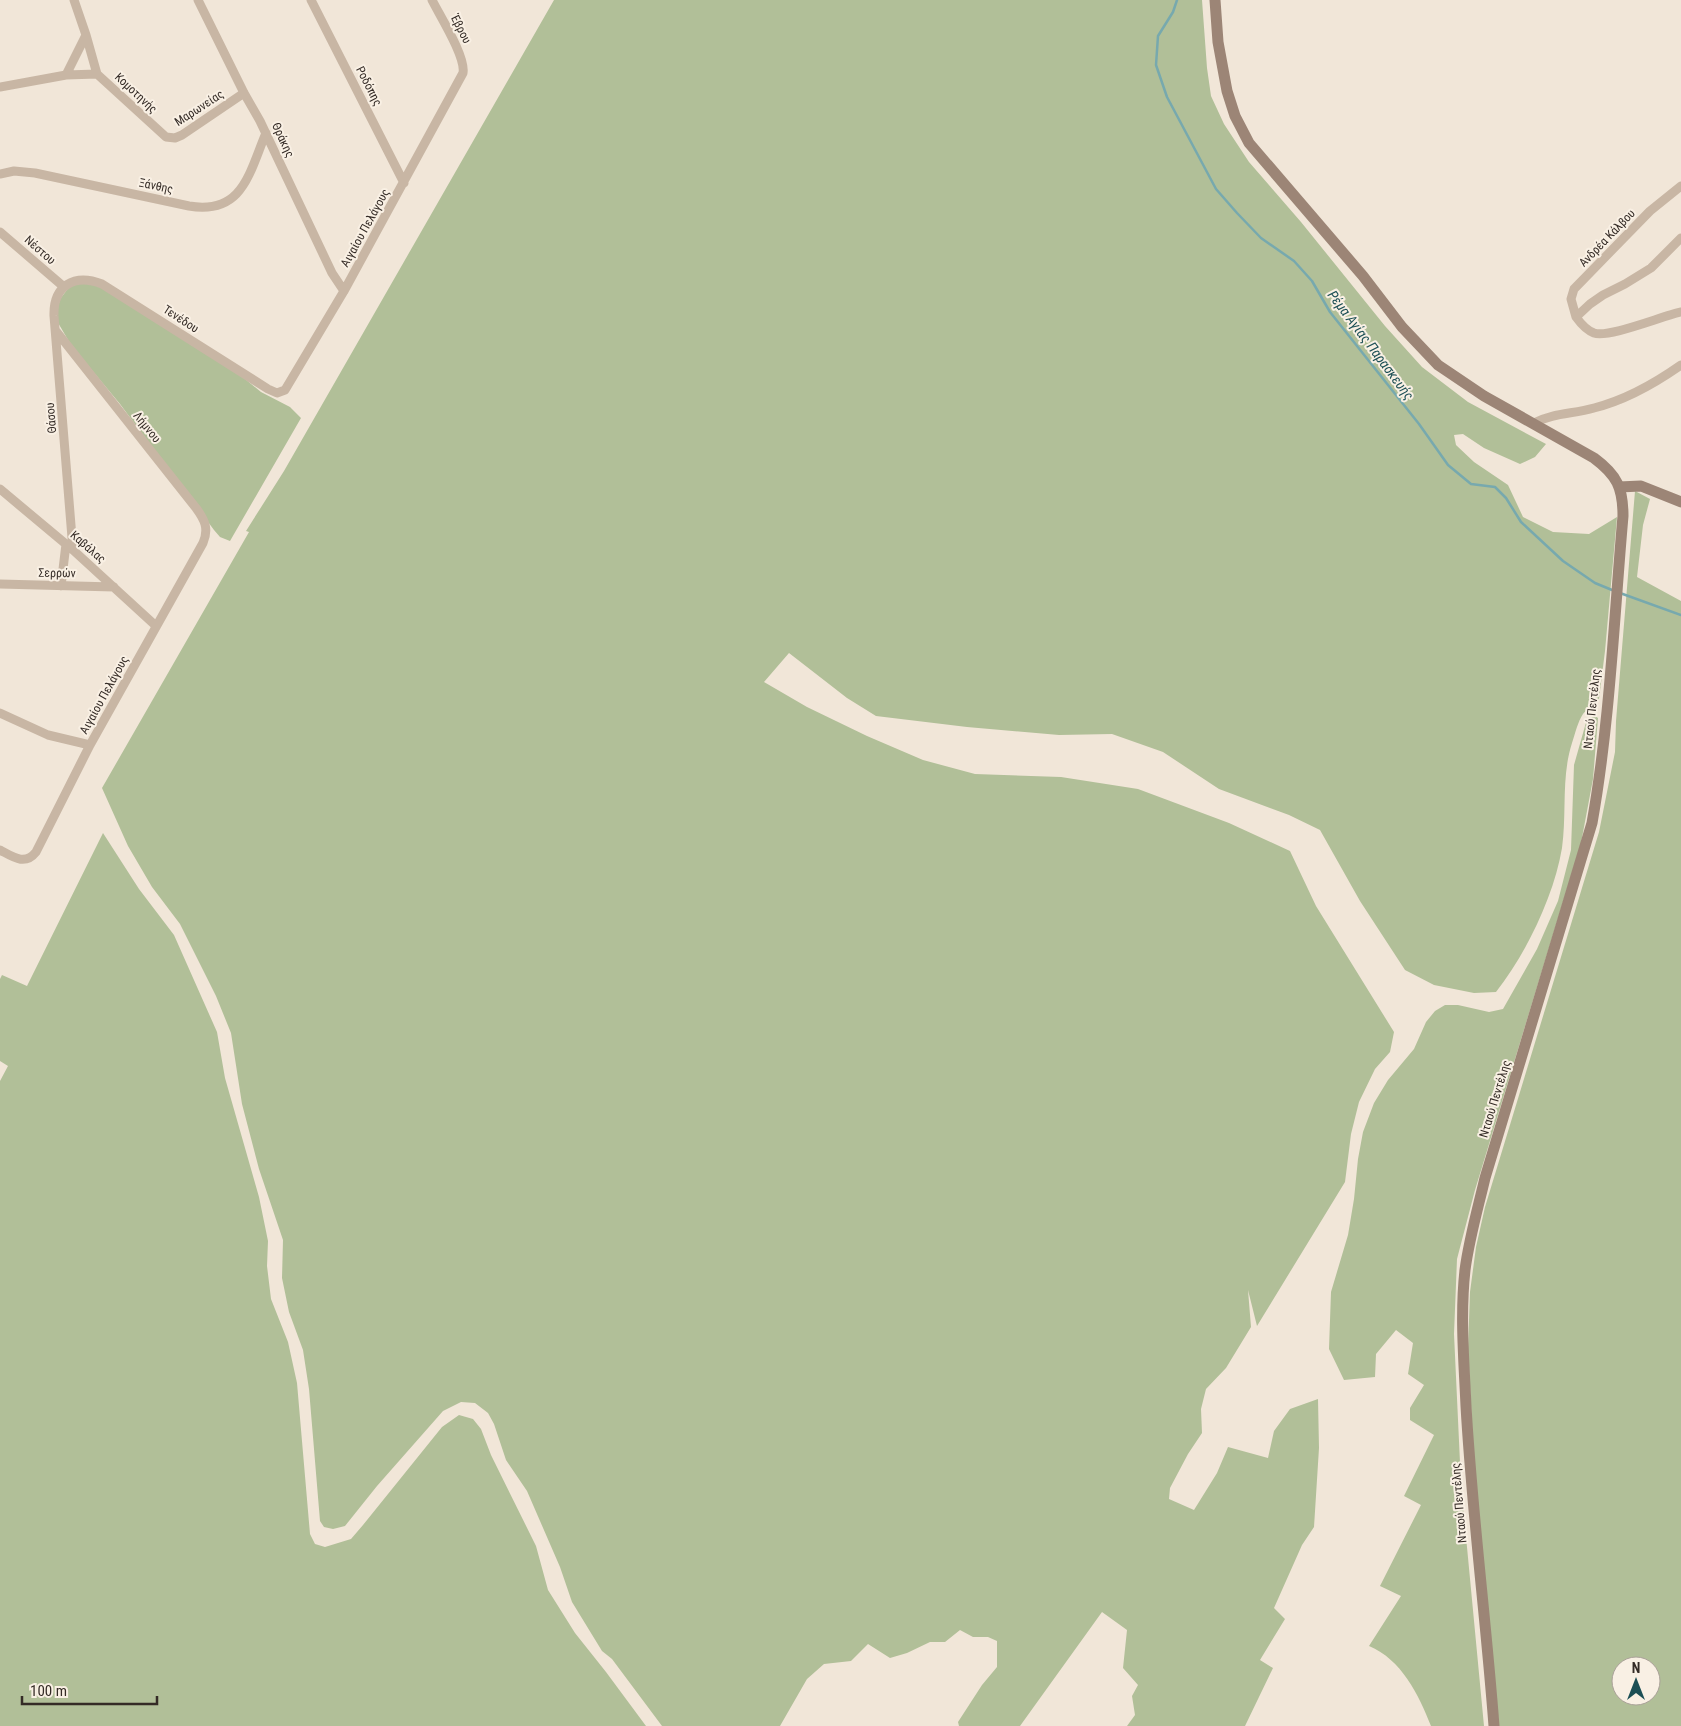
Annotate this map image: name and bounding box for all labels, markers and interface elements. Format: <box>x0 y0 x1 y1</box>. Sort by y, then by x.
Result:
street label: Έβρου <box>447 11 474 46</box>
street label: Ροδόπης <box>353 64 385 108</box>
street label: Κομοτηνής <box>112 70 160 116</box>
street label: Μαρωνείας <box>172 87 226 129</box>
street label: Θράκης <box>269 120 297 160</box>
street label: Ξάνθης <box>138 176 175 197</box>
street label: Αιγαίου Πελάγους <box>338 186 392 270</box>
street label: Ανδρέα Κάλβου <box>1576 206 1638 270</box>
street label: Νέστου <box>22 233 58 267</box>
water label: Ρέμα Αγίας Παρασκευής <box>1325 287 1417 403</box>
street label: Τενέδου <box>161 302 202 336</box>
street label: Θάσου <box>43 402 59 434</box>
street label: Λήμνου <box>130 409 164 445</box>
street label: Καβάλας <box>68 528 109 566</box>
street label: Σερρών <box>38 566 76 580</box>
street label: Αιγαίου Πελάγους <box>77 653 131 737</box>
street label: Νταού Πεντέλης <box>1581 668 1603 750</box>
street label: Νταού Πεντέλης <box>1477 1058 1514 1139</box>
street label: Νταού Πεντέλης <box>1448 1462 1469 1544</box>
north arrow <box>1611 1656 1661 1706</box>
text: N <box>1632 1660 1640 1676</box>
scale bar <box>22 1674 158 1706</box>
text: 100 m <box>30 1682 67 1700</box>

